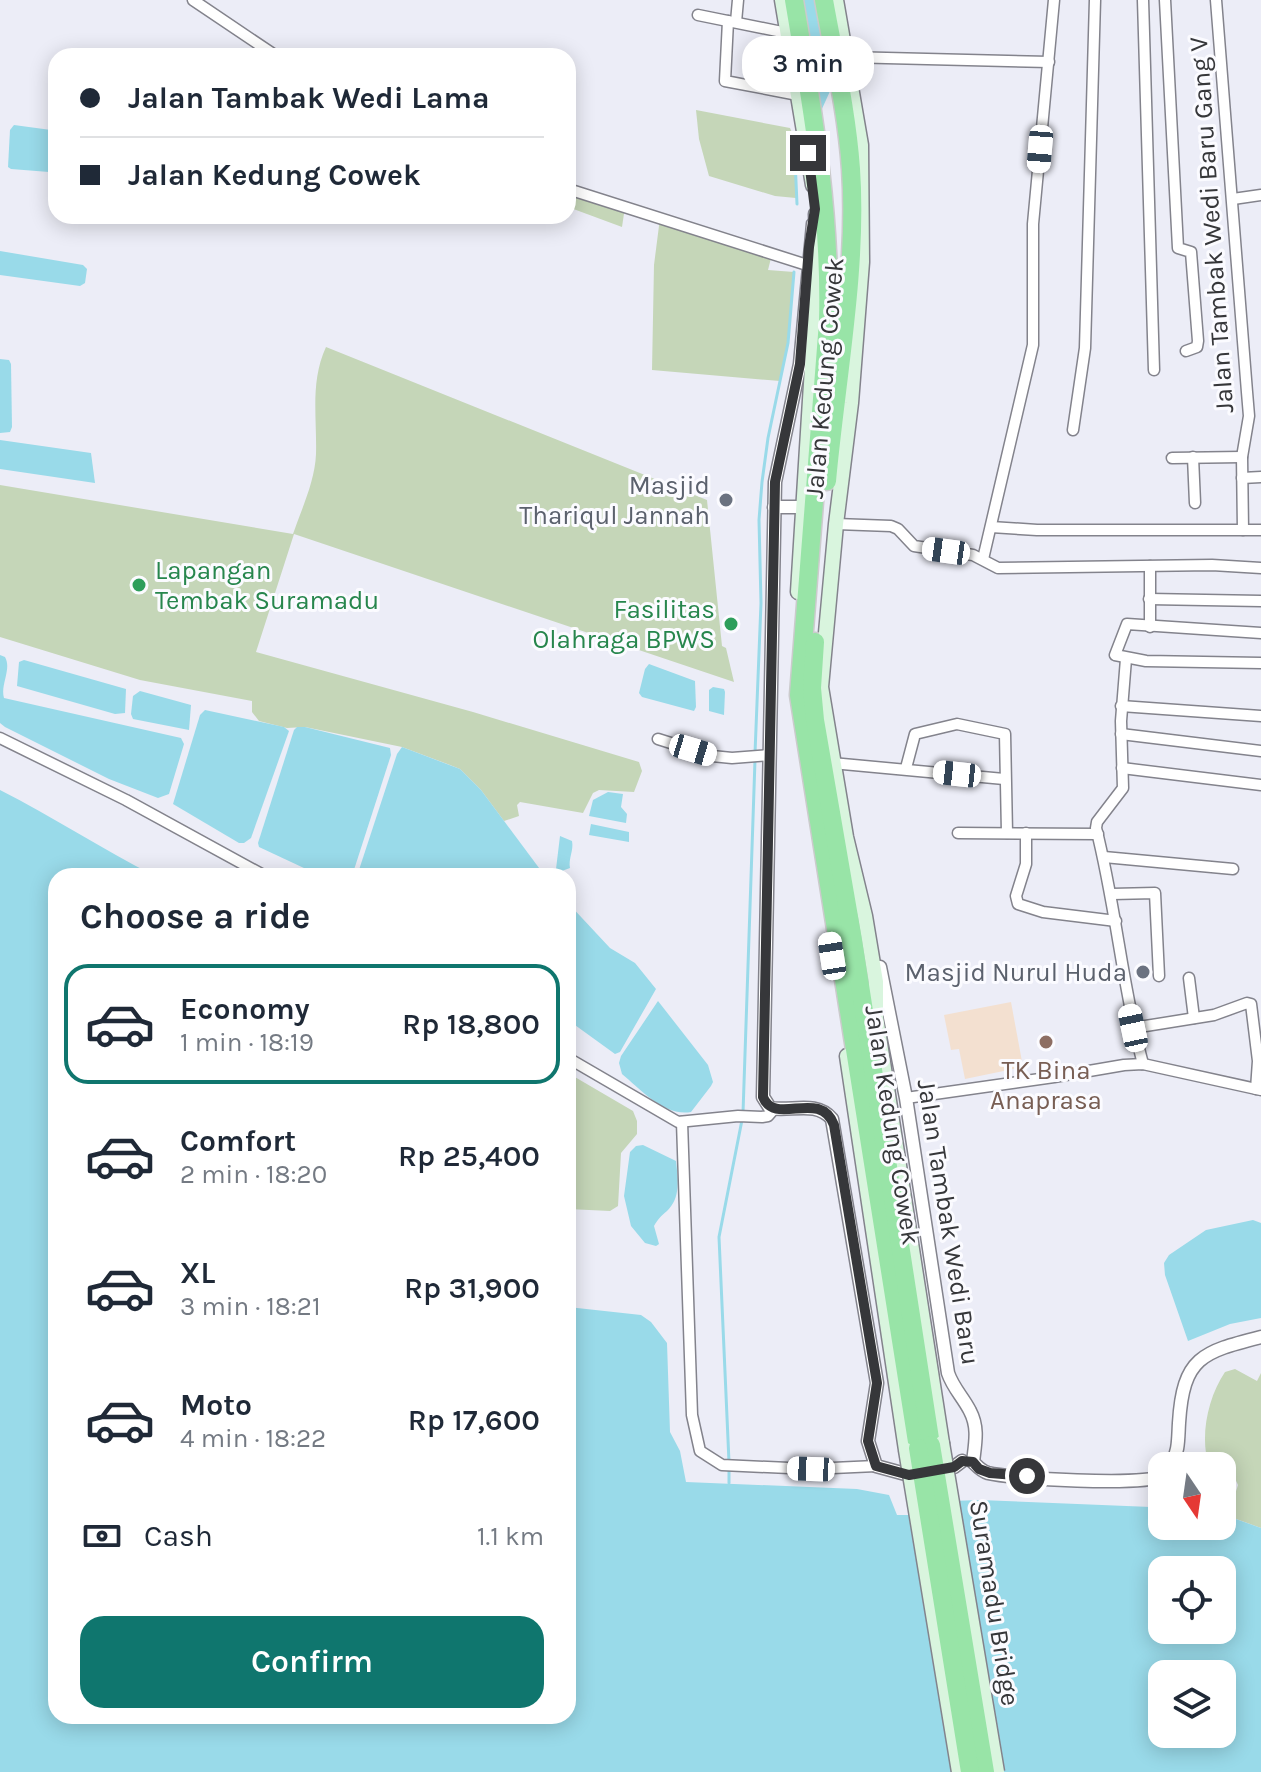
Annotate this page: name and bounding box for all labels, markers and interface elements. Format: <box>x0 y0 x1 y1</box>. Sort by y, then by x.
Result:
street label: Jalan Tambak Wedi Baru Gang V <box>1183 35 1240 414</box>
callout: 3 min <box>742 37 874 93</box>
text: 3 min <box>772 48 844 79</box>
text: Jalan Tambak Wedi Lama <box>128 80 490 116</box>
car <box>1026 124 1054 174</box>
route end <box>790 135 826 171</box>
text: Jalan Kedung Cowek <box>128 157 421 193</box>
street label: Jalan Kedung Cowek <box>799 256 850 500</box>
place label: Masjid Thariqul Jannah <box>519 470 710 531</box>
marker: Masjid Thariqul Jannah <box>717 491 735 509</box>
car <box>921 536 971 566</box>
place label: Lapangan Tembak Suramadu <box>155 555 379 616</box>
marker: Lapangan Tembak Suramadu <box>130 576 148 594</box>
place label: Fasilitas Olahraga BPWS <box>533 594 715 655</box>
marker: Fasilitas Olahraga BPWS <box>722 615 740 633</box>
car <box>667 732 719 768</box>
car <box>932 760 982 788</box>
text: Choose a ride <box>80 895 310 937</box>
car <box>816 930 848 982</box>
place label: Masjid Nurul Huda <box>905 957 1127 988</box>
marker: Masjid Nurul Huda <box>1134 963 1152 981</box>
icon: car <box>84 988 156 1060</box>
text: Economy <box>180 991 310 1027</box>
car <box>1116 1002 1150 1054</box>
street label: Jalan Kedung Cowek <box>858 1003 927 1247</box>
text: Rp 18,800 <box>402 1006 540 1042</box>
text: 1 min · 18:19 <box>180 1027 314 1058</box>
marker: TK Bina Anaprasa <box>1037 1033 1055 1051</box>
place label: TK Bina Anaprasa <box>990 1055 1102 1116</box>
street label: Jalan Tambak Wedi Baru <box>911 1077 986 1367</box>
icon: car <box>84 1120 156 1192</box>
text: Comfort <box>180 1123 296 1159</box>
text: Rp 25,400 <box>398 1138 540 1174</box>
text: 2 min · 18:20 <box>180 1159 327 1190</box>
icon: car <box>84 1252 156 1324</box>
text: XL <box>180 1255 215 1291</box>
text: Rp 31,900 <box>404 1270 540 1306</box>
text: 3 min · 18:21 <box>180 1291 321 1322</box>
icon: car <box>84 1384 156 1456</box>
text: Moto <box>180 1387 252 1423</box>
text: Rp 17,600 <box>408 1402 540 1438</box>
text: 4 min · 18:22 <box>180 1423 326 1454</box>
north arrow <box>1148 1452 1236 1540</box>
map controls <box>1148 1452 1236 1748</box>
car <box>787 1456 835 1482</box>
route start <box>1009 1458 1045 1494</box>
street label: Suramadu Bridge <box>963 1498 1026 1708</box>
icon: cash <box>80 1514 124 1558</box>
text: Cash <box>144 1518 213 1554</box>
text: 1.1 km <box>477 1521 544 1552</box>
button: locate <box>1148 1556 1236 1644</box>
button: Confirm <box>80 1616 544 1708</box>
button: layers <box>1148 1660 1236 1748</box>

